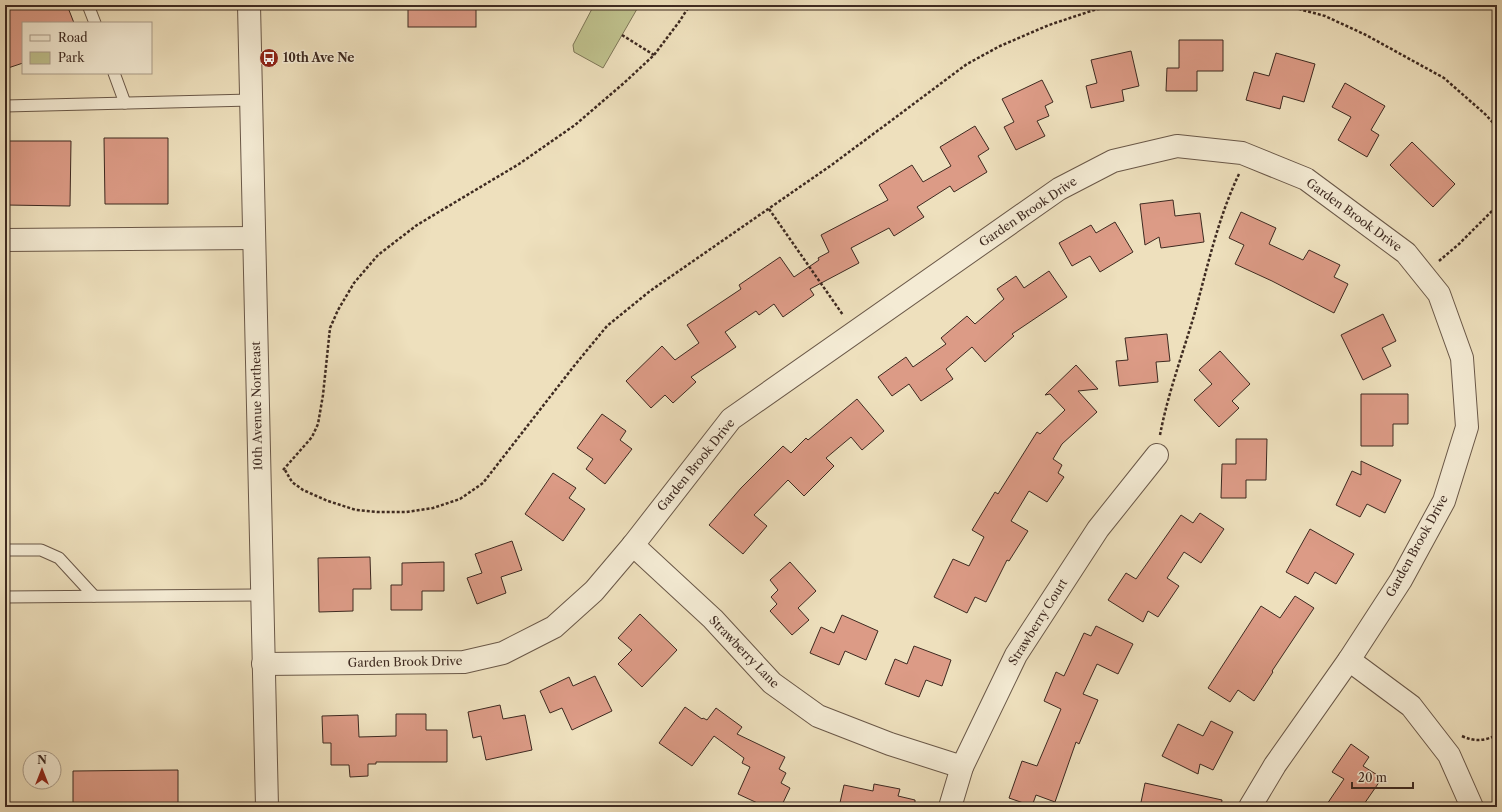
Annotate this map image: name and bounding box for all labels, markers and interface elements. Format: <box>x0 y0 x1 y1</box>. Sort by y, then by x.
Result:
legend <box>22 22 152 74</box>
text: Road <box>58 30 88 45</box>
bus stop icon: 10th Ave Ne <box>258 47 280 69</box>
text: Park <box>58 50 85 65</box>
place label: 10th Ave Ne <box>283 50 355 65</box>
street label: Garden Brook Drive <box>976 173 1080 250</box>
street label: Garden Brook Drive <box>1304 175 1405 255</box>
street label: 10th Avenue Northeast <box>248 341 265 471</box>
street label: Garden Brook Drive <box>654 415 738 514</box>
street label: Garden Brook Drive <box>1382 492 1451 600</box>
street label: Strawberry Court <box>1005 575 1071 668</box>
street label: Strawberry Lane <box>706 613 783 691</box>
street label: Garden Brook Drive <box>348 653 463 670</box>
north arrow <box>22 750 62 790</box>
text: N <box>37 753 47 767</box>
scale bar <box>1352 764 1413 790</box>
text: 20 m <box>1358 770 1387 785</box>

